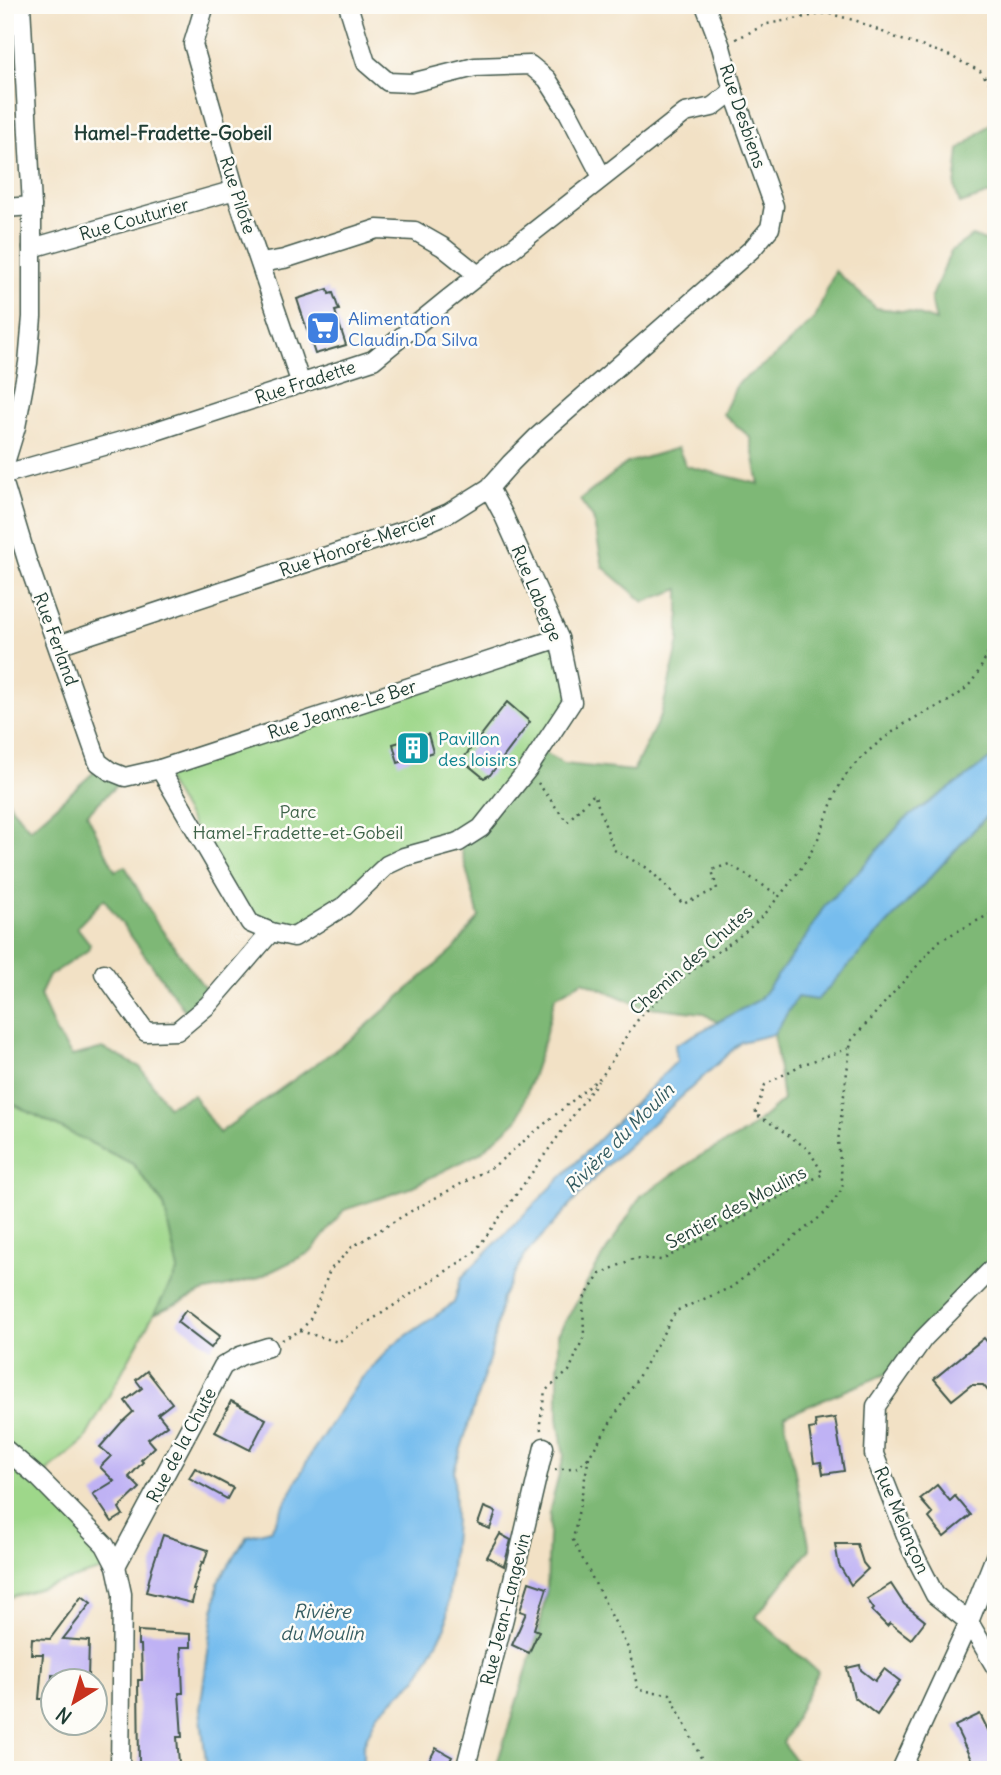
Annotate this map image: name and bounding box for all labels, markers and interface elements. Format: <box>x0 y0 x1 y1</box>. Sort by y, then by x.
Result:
street label: Rue Desbiens <box>714 61 772 171</box>
district label: Hamel-Fradette-Gobeil <box>74 121 272 145</box>
street label: Rue Pilote <box>215 153 261 237</box>
street label: Rue Couturier <box>76 192 192 246</box>
place label: Alimentation Claudin Da Silva <box>348 307 478 351</box>
supermarket icon: Alimentation Claudin Da Silva <box>304 309 342 347</box>
street label: Rue Fradette <box>252 355 358 409</box>
street label: Rue Honoré-Mercier <box>276 506 440 582</box>
street label: Rue Laberge <box>506 541 568 645</box>
street label: Rue Ferland <box>29 589 84 689</box>
street label: Rue Jeanne-Le Ber <box>265 674 420 744</box>
place label: Pavillon des loisirs <box>438 727 517 771</box>
building icon: Pavillon des loisirs <box>394 729 432 767</box>
park label: Parc Hamel-Fradette-et-Gobeil <box>193 800 403 844</box>
street label: Chemin des Chutes <box>625 900 757 1020</box>
water label: Rivière du Moulin <box>559 1077 680 1198</box>
street label: Sentier des Moulins <box>662 1160 810 1254</box>
street label: Rue de la Chute <box>141 1384 221 1506</box>
street label: Rue Melançon <box>869 1463 935 1577</box>
street label: Rue Jean-Langevin <box>475 1530 535 1688</box>
water label: Rivière du Moulin <box>280 1599 365 1645</box>
north arrow <box>38 1666 108 1736</box>
text: N <box>51 1702 76 1729</box>

